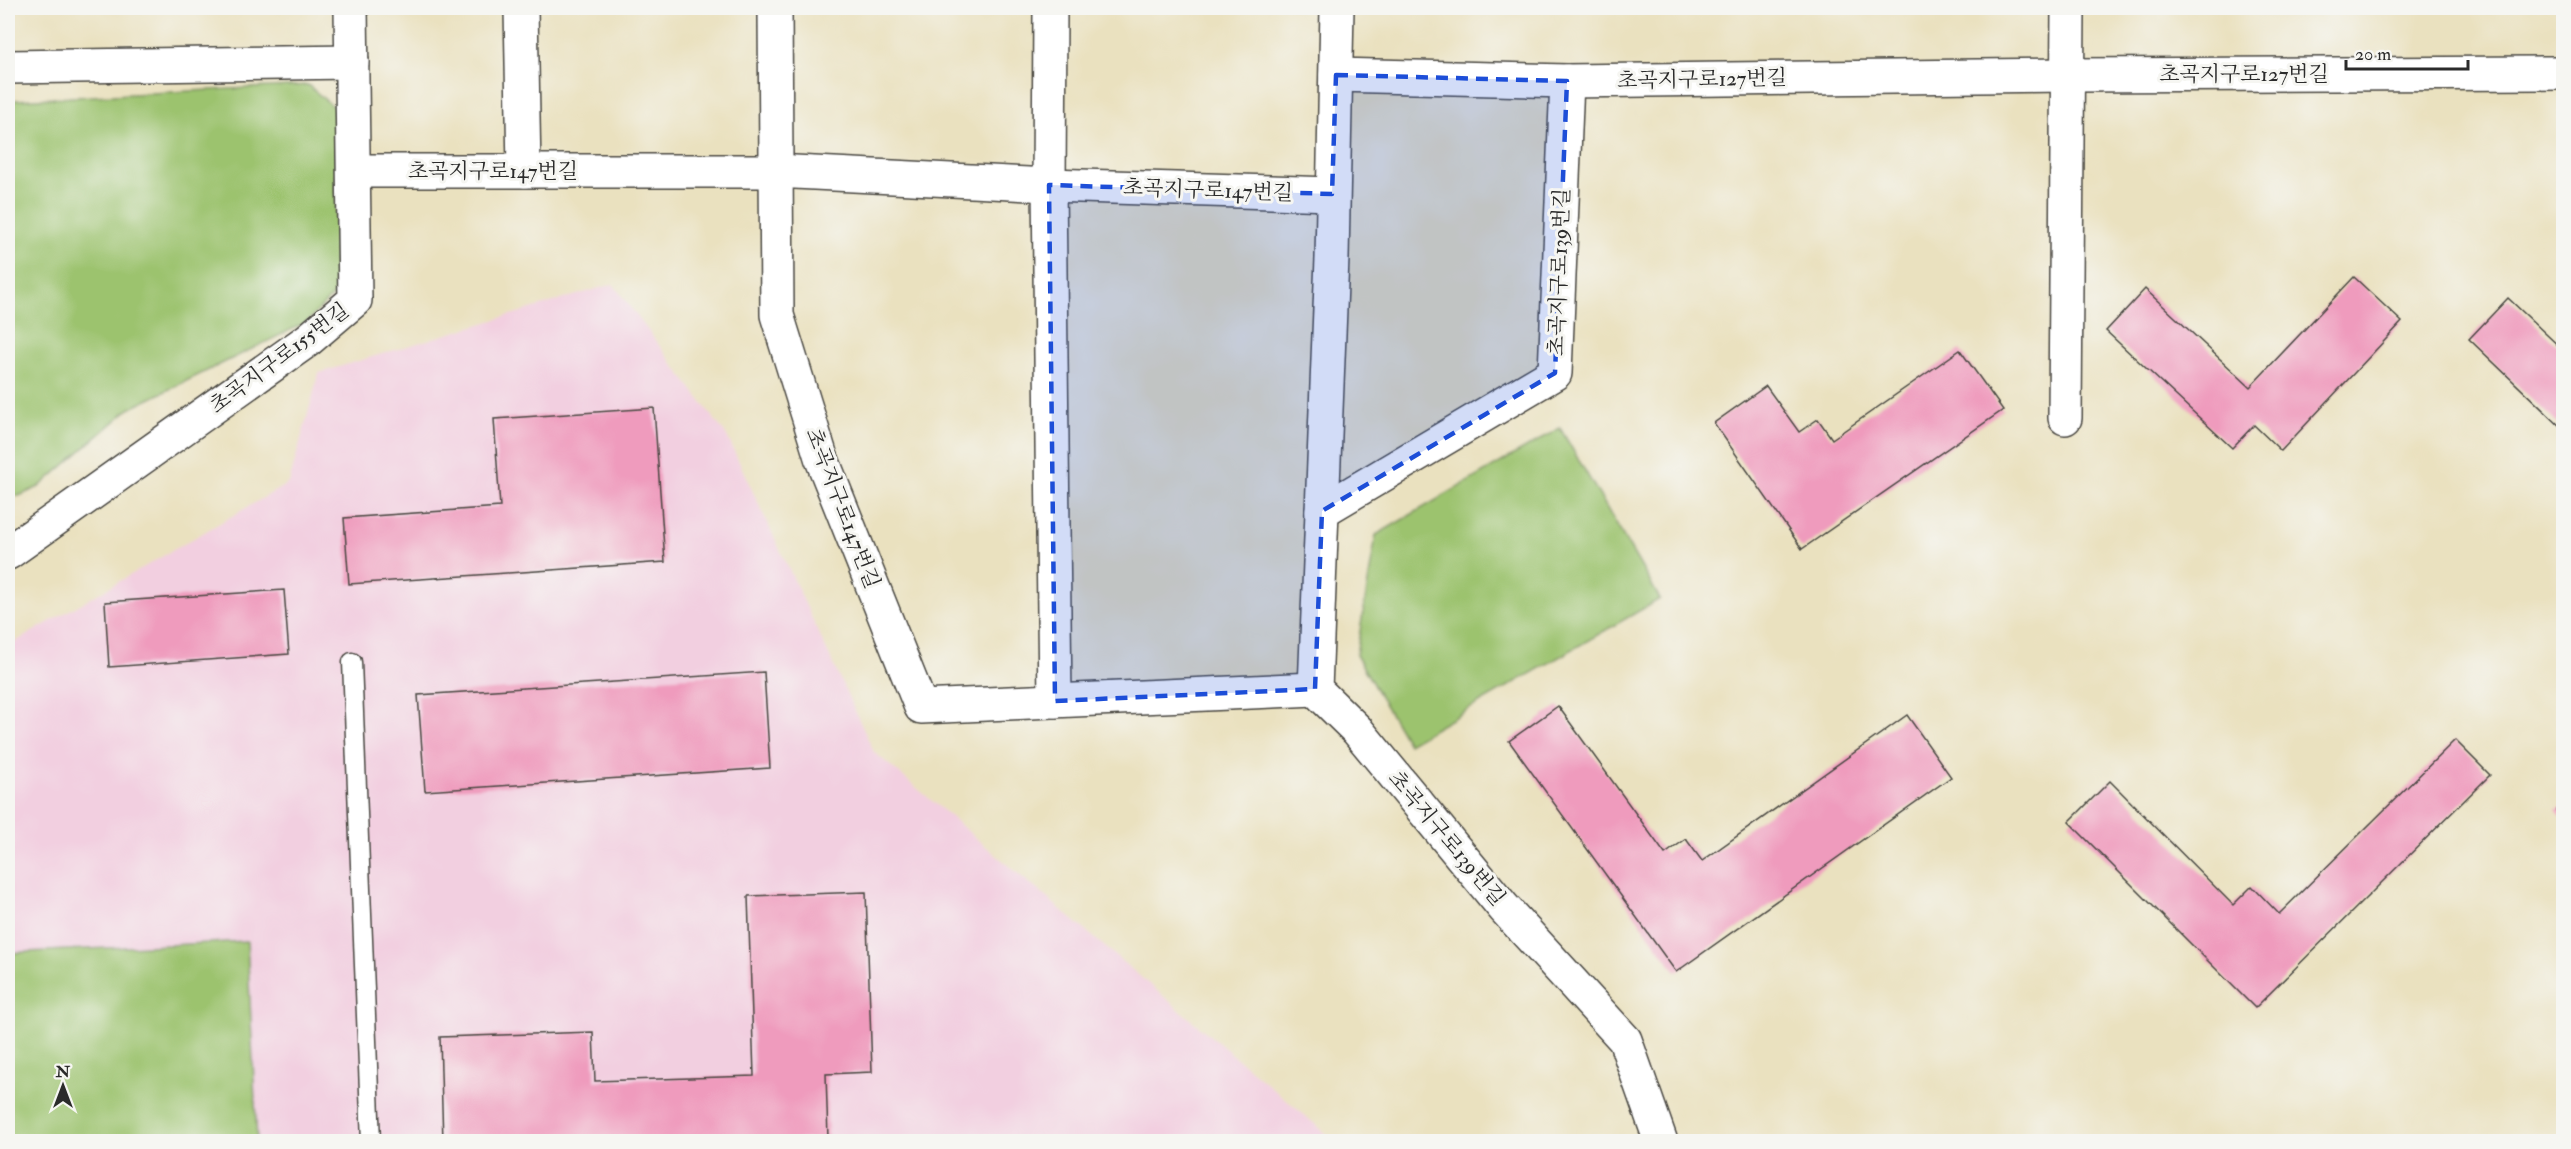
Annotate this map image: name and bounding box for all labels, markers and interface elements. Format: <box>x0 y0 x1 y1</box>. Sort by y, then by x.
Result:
scale bar <box>2346 33 2468 71</box>
text: 20 m <box>2355 43 2391 66</box>
street label: 초곡지구로127번길 <box>2159 61 2329 88</box>
street label: 초곡지구로127번길 <box>1617 65 1787 94</box>
street label: 초곡지구로147번길 <box>408 158 578 185</box>
street label: 초곡지구로147번길 <box>1123 174 1293 207</box>
street label: 초곡지구로139번길 <box>1543 187 1576 357</box>
street label: 초곡지구로155번길 <box>204 297 354 420</box>
street label: 초곡지구로147번길 <box>799 424 886 592</box>
street label: 초곡지구로139번길 <box>1382 765 1511 911</box>
north arrow <box>33 1056 93 1116</box>
text: N <box>55 1062 71 1082</box>

